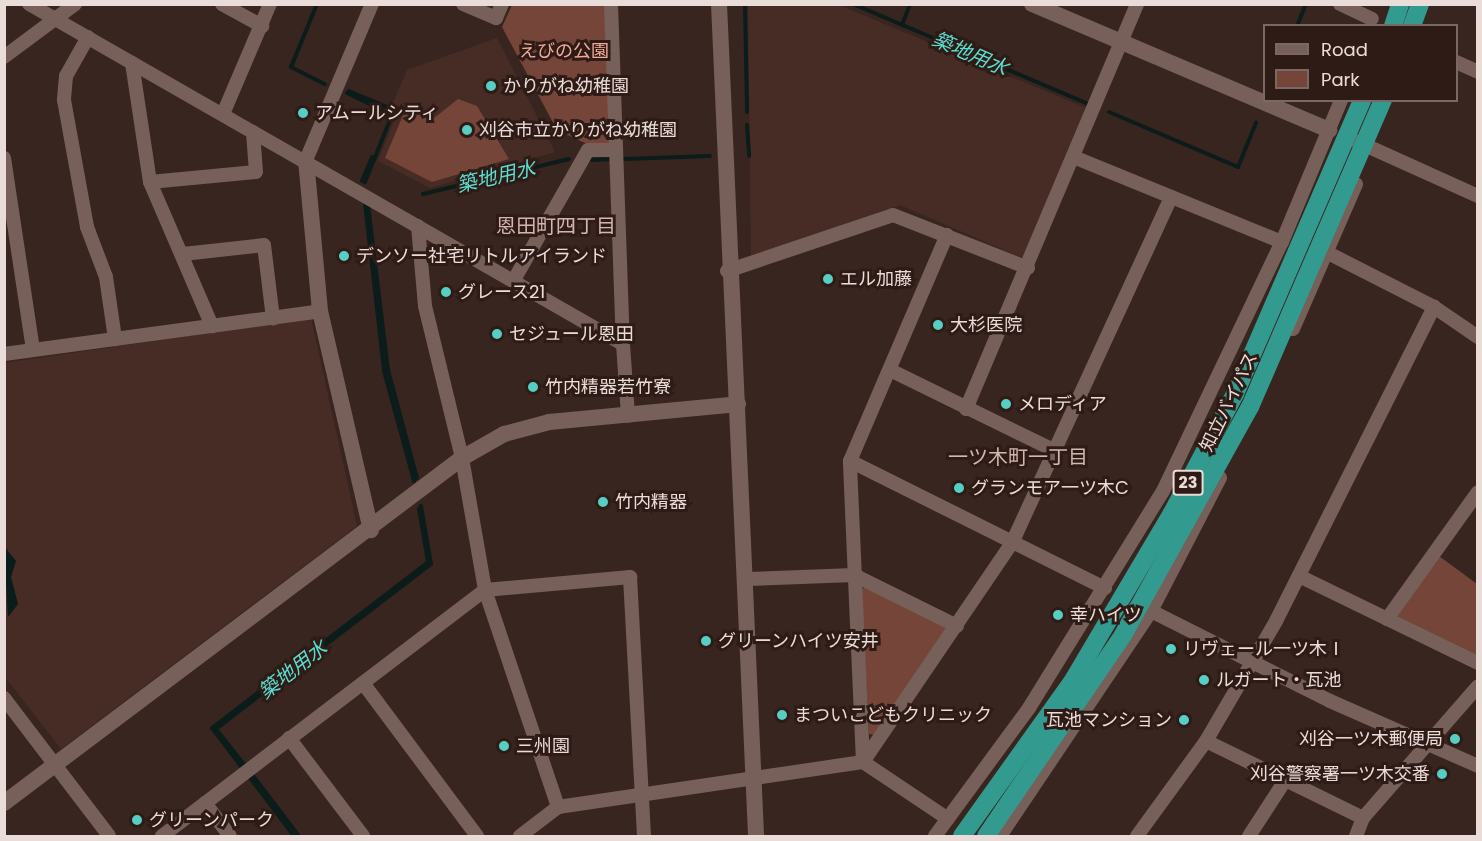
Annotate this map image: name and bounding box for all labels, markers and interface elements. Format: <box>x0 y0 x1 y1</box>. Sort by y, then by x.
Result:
legend <box>1263 24 1458 102</box>
water label: 築地用水 <box>928 27 1012 81</box>
text: Road <box>1321 37 1368 62</box>
park label: えびの公園 <box>519 40 609 62</box>
text: Park <box>1321 67 1360 92</box>
place label: かりがね幼稚園 <box>503 75 629 97</box>
marker: かりがね幼稚園 <box>484 79 498 93</box>
place label: アムールシティ <box>315 102 441 124</box>
marker: アムールシティ <box>296 106 310 120</box>
place label: 刈谷市立かりがね幼稚園 <box>479 119 677 141</box>
marker: 刈谷市立かりがね幼稚園 <box>460 123 474 137</box>
water label: 築地用水 <box>454 156 538 198</box>
district label: 恩田町四丁目 <box>496 214 616 238</box>
place label: デンソー社宅リトルアイランド <box>356 245 608 267</box>
marker: デンソー社宅リトルアイランド <box>337 249 351 263</box>
place label: エル加藤 <box>840 268 912 290</box>
marker: エル加藤 <box>821 272 835 286</box>
place label: グレース21 <box>458 281 546 303</box>
marker: グレース21 <box>439 285 453 299</box>
place label: 大杉医院 <box>950 314 1022 336</box>
marker: 大杉医院 <box>931 318 945 332</box>
place label: セジュール恩田 <box>509 323 635 345</box>
marker: セジュール恩田 <box>490 327 504 341</box>
street label: 知立バイパス <box>1196 349 1262 455</box>
place label: 竹内精器若竹寮 <box>545 376 671 398</box>
marker: 竹内精器若竹寮 <box>526 380 540 394</box>
place label: メロディア <box>1018 393 1108 415</box>
marker: メロディア <box>999 397 1013 411</box>
district label: 一ツ木町一丁目 <box>948 445 1088 469</box>
road number: 23 <box>1172 470 1204 496</box>
place label: グランモア一ツ木C <box>971 477 1129 499</box>
marker: グランモア一ツ木C <box>952 481 966 495</box>
place label: 竹内精器 <box>615 491 687 513</box>
marker: 竹内精器 <box>596 495 610 509</box>
place label: 幸ハイツ <box>1070 604 1142 626</box>
marker: 幸ハイツ <box>1051 608 1065 622</box>
place label: グリーンハイツ安井 <box>718 630 880 652</box>
marker: グリーンハイツ安井 <box>699 634 713 648</box>
water label: 築地用水 <box>254 636 332 704</box>
place label: リヴェール一ツ木Ⅰ <box>1183 638 1345 660</box>
marker: リヴェール一ツ木Ⅰ <box>1164 642 1178 656</box>
place label: ルガート・瓦池 <box>1216 669 1342 691</box>
marker: ルガート・瓦池 <box>1197 673 1211 687</box>
place label: まついこどもクリニック <box>794 704 992 726</box>
marker: まついこどもクリニック <box>775 708 789 722</box>
place label: 瓦池マンション <box>1046 709 1172 731</box>
marker: 瓦池マンション <box>1177 713 1191 727</box>
place label: 刈谷一ツ木郵便局 <box>1299 728 1443 750</box>
marker: 刈谷一ツ木郵便局 <box>1448 732 1462 746</box>
place label: 三州園 <box>516 735 570 757</box>
marker: 三州園 <box>497 739 511 753</box>
place label: 刈谷警察署一ツ木交番 <box>1250 763 1430 785</box>
marker: 刈谷警察署一ツ木交番 <box>1435 767 1449 781</box>
place label: グリーンパーク <box>149 809 275 831</box>
marker: グリーンパーク <box>130 813 144 827</box>

